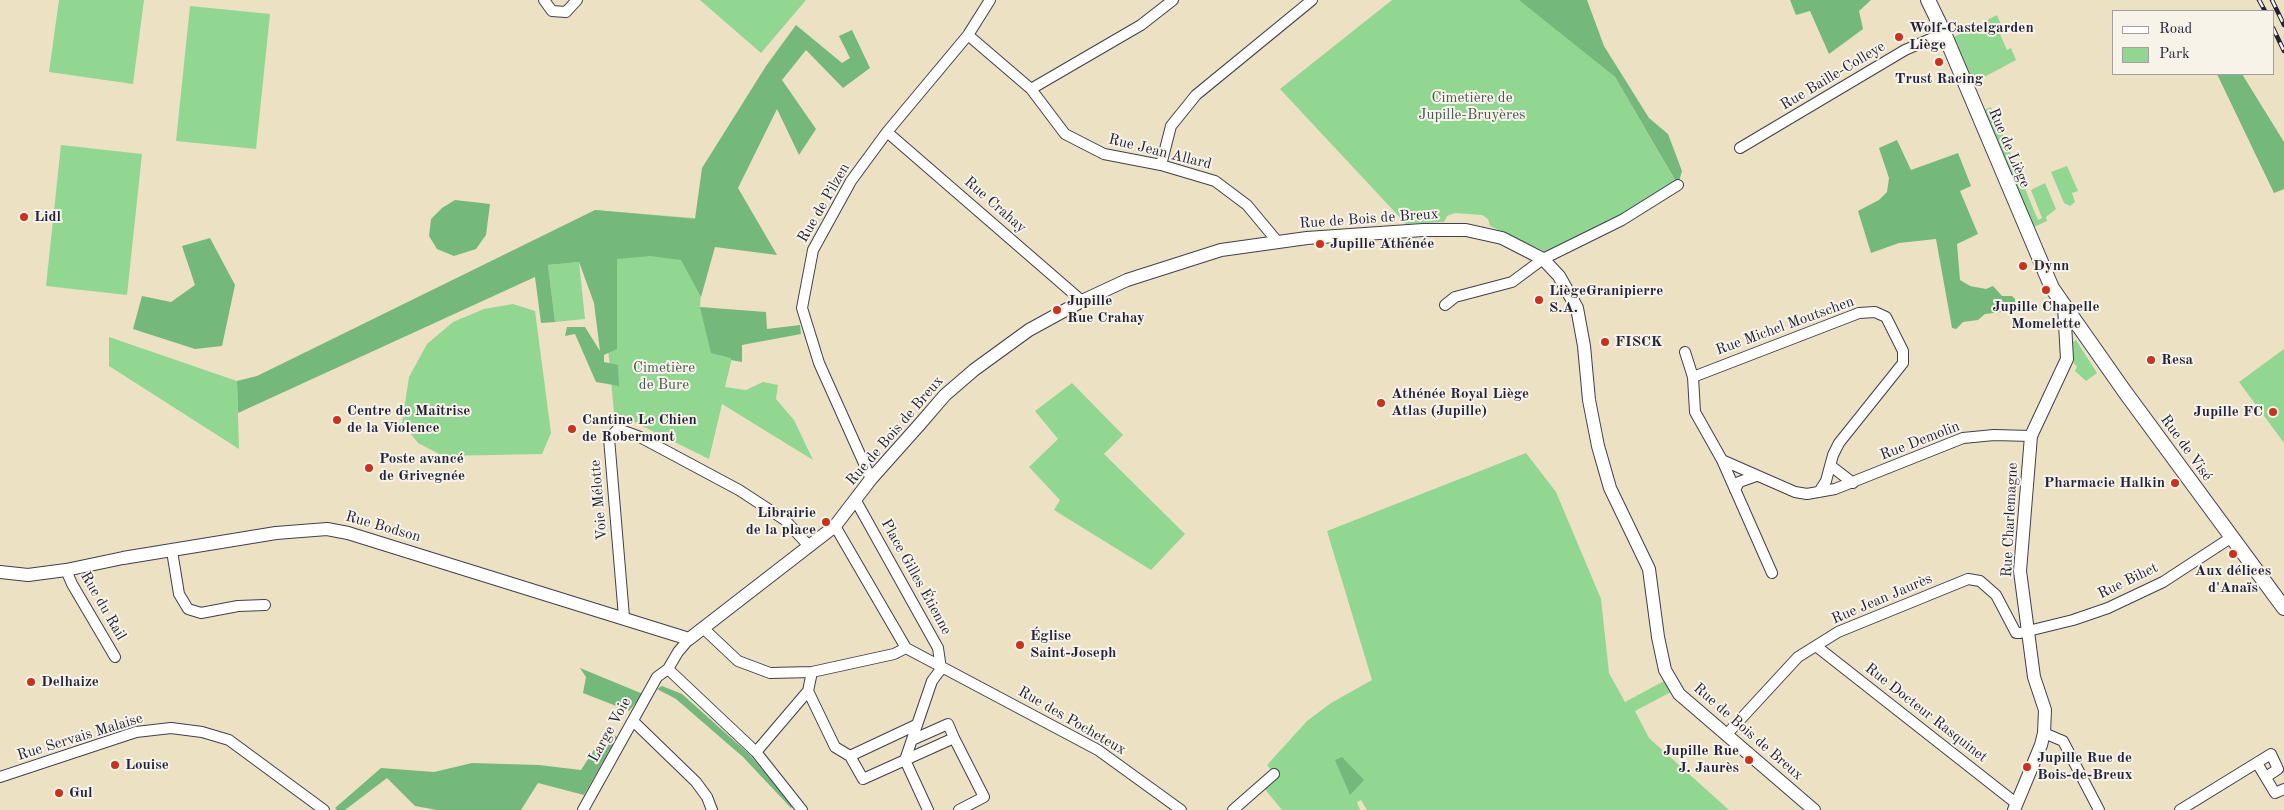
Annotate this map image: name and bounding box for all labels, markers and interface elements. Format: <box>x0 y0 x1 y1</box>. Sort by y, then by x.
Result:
legend <box>2112 10 2274 75</box>
place label: Wolf-Castelgarden Liège <box>1909 19 2034 54</box>
text: Road <box>2159 22 2192 37</box>
marker: Wolf-Castelgarden Liège <box>1893 31 1905 43</box>
street label: Rue Baille-Colleye <box>1777 38 1889 114</box>
text: Park <box>2159 47 2190 62</box>
marker: Trust Racing <box>1933 56 1945 68</box>
place label: Trust Racing <box>1895 70 1983 88</box>
park label: Cimetière de Jupille-Bruyères <box>1418 89 1526 124</box>
street label: Rue de Liège <box>1984 105 2034 191</box>
street label: Rue Jean Allard <box>1107 131 1213 173</box>
street label: Rue de Pilzen <box>794 160 854 246</box>
street label: Rue Crahay <box>960 173 1030 237</box>
street label: Rue de Bois de Breux <box>1299 205 1439 233</box>
place label: Lidl <box>34 208 61 226</box>
marker: Lidl <box>18 211 30 223</box>
place label: Jupille Athénée <box>1330 235 1434 253</box>
marker: Jupille Athénée <box>1314 238 1326 250</box>
place label: Dynn <box>2033 257 2069 275</box>
marker: Dynn <box>2017 260 2029 272</box>
place label: LiègeGranipierre S.A. <box>1549 282 1663 317</box>
marker: Jupille Chapelle Momelette <box>2040 284 2052 296</box>
place label: Jupille Rue Crahay <box>1067 292 1145 327</box>
street label: Rue Michel Moutschen <box>1713 293 1857 359</box>
marker: LiègeGranipierre S.A. <box>1533 294 1545 306</box>
place label: Jupille Chapelle Momelette <box>1993 298 2099 333</box>
marker: Jupille Rue Crahay <box>1051 304 1063 316</box>
place label: FISCK <box>1615 333 1662 351</box>
marker: FISCK <box>1599 336 1611 348</box>
place label: Resa <box>2161 351 2193 369</box>
marker: Resa <box>2145 354 2157 366</box>
park label: Cimetière de Bure <box>633 359 695 394</box>
street label: Rue de Bois de Breux <box>842 372 948 490</box>
place label: Athénée Royal Liège Atlas (Jupille) <box>1391 385 1529 420</box>
marker: Athénée Royal Liège Atlas (Jupille) <box>1375 397 1387 409</box>
place label: Centre de Maîtrise de la Violence <box>347 402 470 437</box>
place label: Jupille FC <box>2194 403 2263 421</box>
marker: Jupille FC <box>2267 406 2279 418</box>
place label: Cantine Le Chien de Robermont <box>582 411 697 446</box>
street label: Rue de Visé <box>2156 411 2216 485</box>
marker: Centre de Maîtrise de la Violence <box>331 414 343 426</box>
street label: Rue Demolin <box>1878 418 1962 464</box>
marker: Cantine Le Chien de Robermont <box>566 423 578 435</box>
place label: Poste avancé de Grivegnée <box>379 450 465 485</box>
street label: Voie Mélotte <box>587 459 611 541</box>
marker: Poste avancé de Grivegnée <box>363 462 375 474</box>
street label: Rue Charlemagne <box>1998 462 2022 578</box>
place label: Pharmacie Halkin <box>2044 474 2165 492</box>
marker: Pharmacie Halkin <box>2169 477 2181 489</box>
place label: Librairie de la place <box>746 504 816 539</box>
street label: Rue Bodson <box>343 508 423 546</box>
marker: Librairie de la place <box>820 516 832 528</box>
street label: Place Gilles Étienne <box>877 516 955 638</box>
marker: Aux délices d'Anaïs <box>2227 548 2239 560</box>
street label: Rue Bihet <box>2095 559 2161 603</box>
place label: Aux délices d'Anaïs <box>2195 562 2271 597</box>
street label: Rue du Rail <box>76 569 130 643</box>
street label: Rue Jean Jaurès <box>1829 570 1935 628</box>
place label: Église Saint-Joseph <box>1030 627 1116 662</box>
marker: Église Saint-Joseph <box>1014 639 1026 651</box>
street label: Rue Docteur Rasquinet <box>1861 660 1991 766</box>
place label: Delhaize <box>41 673 99 691</box>
marker: Delhaize <box>25 676 37 688</box>
street label: Rue de Bois de Breux <box>1689 679 1807 785</box>
street label: Rue des Pocheteux <box>1015 683 1129 759</box>
street label: Large Voie <box>585 694 635 766</box>
street label: Rue Servais Malaise <box>15 709 145 765</box>
place label: Jupille Rue J. Jaurès <box>1663 742 1739 777</box>
place label: Jupille Rue de Bois-de-Breux <box>2037 749 2133 784</box>
marker: Jupille Rue J. Jaurès <box>1743 754 1755 766</box>
place label: Louise <box>125 756 169 774</box>
marker: Louise <box>109 759 121 771</box>
marker: Jupille Rue de Bois-de-Breux <box>2021 761 2033 773</box>
place label: Gul <box>69 784 93 802</box>
marker: Gul <box>53 787 65 799</box>

